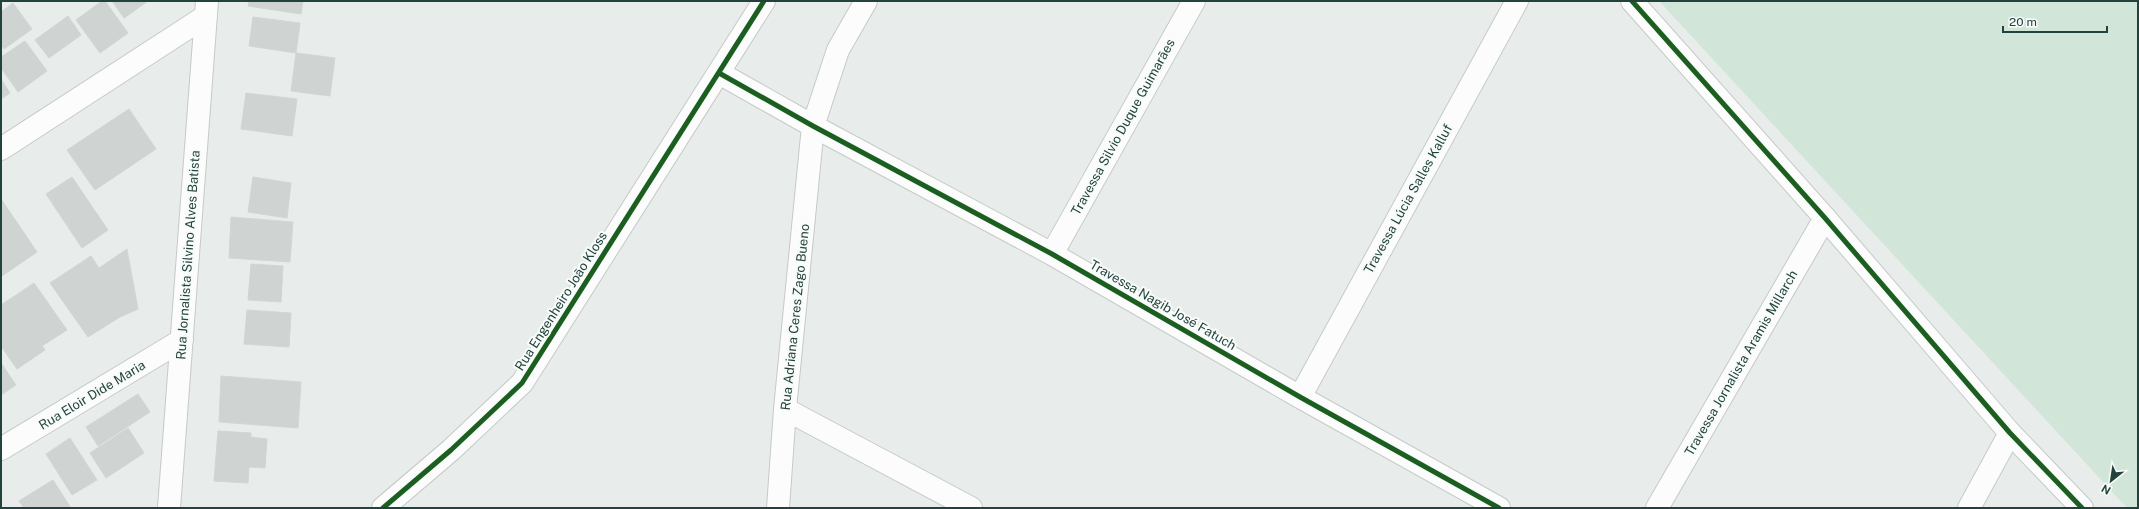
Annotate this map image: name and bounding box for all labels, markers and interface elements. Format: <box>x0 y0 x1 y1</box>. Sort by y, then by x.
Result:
scale bar <box>2003 8 2107 34</box>
text: 20 m <box>2009 15 2037 29</box>
street label: Travessa Silvio Duque Guimarães <box>1068 36 1178 218</box>
street label: Travessa Lúcia Salles Kalluf <box>1361 122 1455 276</box>
street label: Rua Jornalista Silvino Alves Batista <box>173 150 203 360</box>
street label: Rua Adriana Ceres Zago Bueno <box>778 223 812 411</box>
street label: Rua Engenheiro João Kloss <box>512 229 610 373</box>
street label: Travessa Nagib José Fatuch <box>1087 257 1239 353</box>
street label: Travessa Jornalista Aramis Millarch <box>1682 267 1800 459</box>
street label: Rua Eloir Dide Maria <box>36 357 148 433</box>
north arrow <box>2091 461 2131 501</box>
text: N <box>2099 482 2113 497</box>

